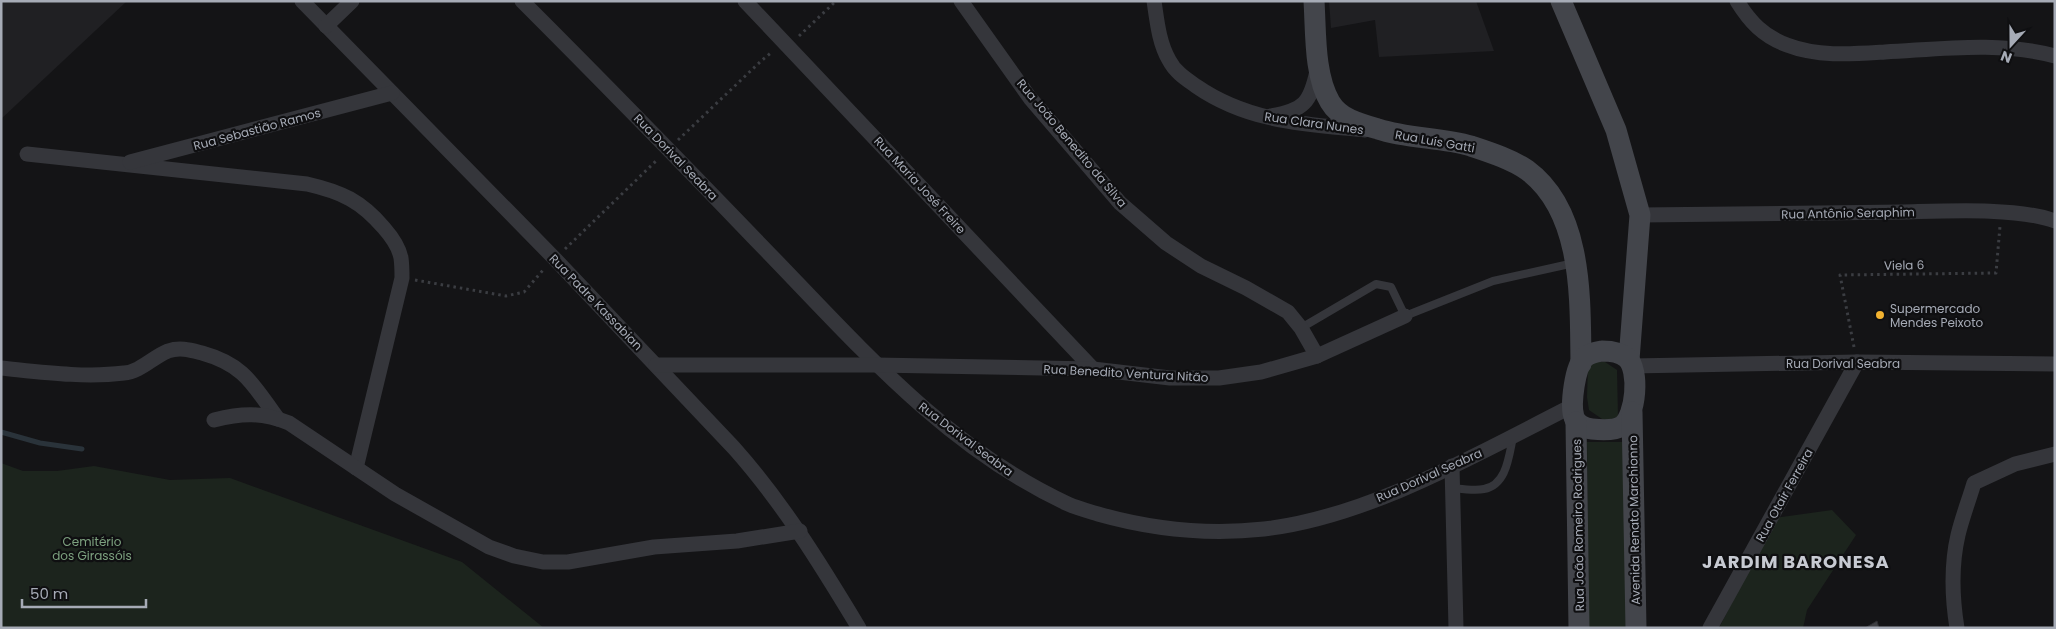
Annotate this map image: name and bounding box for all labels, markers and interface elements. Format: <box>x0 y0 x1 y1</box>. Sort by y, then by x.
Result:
north arrow <box>1986 20 2036 70</box>
text: N <box>1998 46 2015 68</box>
street label: Rua João Benedito da Silva <box>1013 75 1131 211</box>
street label: Rua Sebastião Ramos <box>191 104 323 154</box>
street label: Rua Clara Nunes <box>1263 108 1365 138</box>
street label: Rua Dorival Seabra <box>630 110 722 204</box>
street label: Rua Luís Gatti <box>1394 126 1476 156</box>
street label: Rua Maria José Freire <box>870 133 970 237</box>
street label: Rua Antônio Seraphim <box>1781 203 1915 223</box>
street label: Rua Padre Kassabian <box>546 250 646 354</box>
street label: Viela 6 <box>1884 256 1924 274</box>
place label: Supermercado Mendes Peixoto <box>1890 300 1984 331</box>
marker: Supermercado Mendes Peixoto <box>1874 309 1886 321</box>
street label: Rua Dorival Seabra <box>1786 355 1900 372</box>
street label: Rua Benedito Ventura Nitão <box>1043 360 1209 386</box>
street label: Rua Dorival Seabra <box>915 398 1017 480</box>
street label: Avenida Renato Marchionno <box>1624 435 1644 605</box>
street label: Rua João Romeiro Rodrigues <box>1568 439 1588 611</box>
street label: Rua Dorival Seabra <box>1373 444 1485 506</box>
street label: Rua Otair Ferreira <box>1751 445 1817 545</box>
park label: Cemitério dos Girassóis <box>52 533 132 564</box>
district label: JARDIM BARONESA <box>1702 549 1890 574</box>
scale bar <box>22 576 146 608</box>
text: 50 m <box>30 583 68 604</box>

